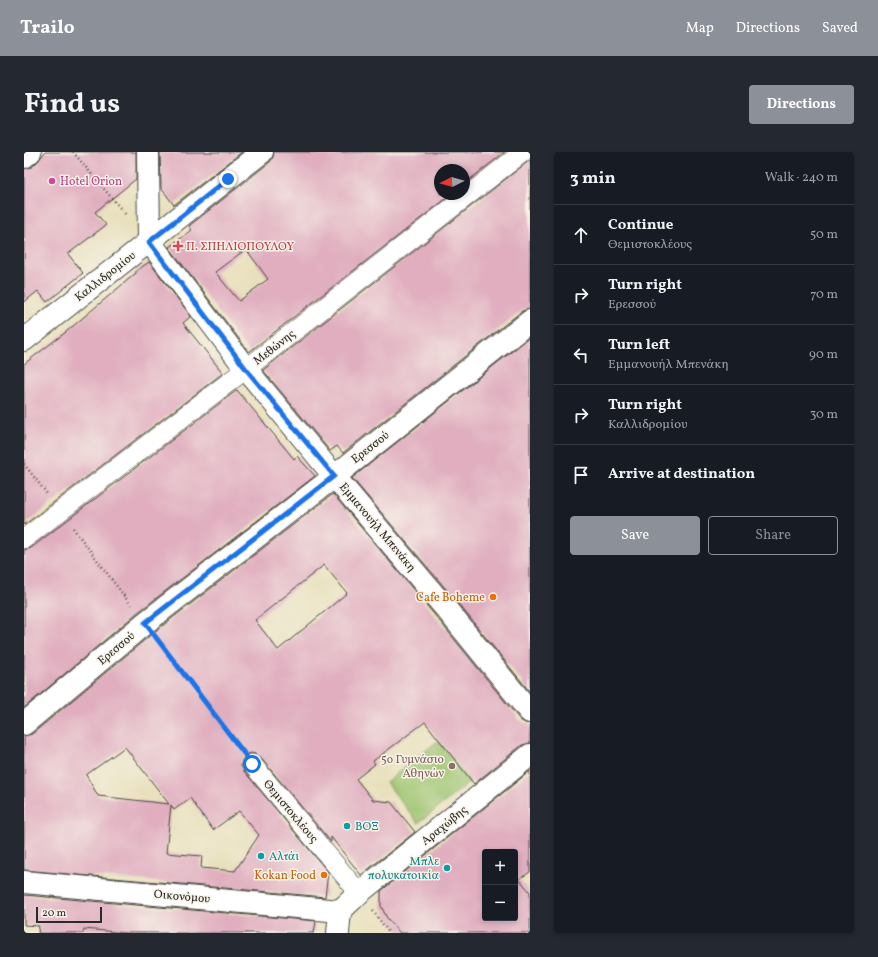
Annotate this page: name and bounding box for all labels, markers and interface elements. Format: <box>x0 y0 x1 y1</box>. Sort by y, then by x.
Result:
text: Trailo <box>20 15 75 41</box>
text: Map <box>686 19 714 38</box>
text: Directions <box>736 19 800 38</box>
text: Saved <box>822 19 858 38</box>
text: Find us <box>24 85 120 124</box>
button: Directions <box>749 85 854 124</box>
north arrow <box>434 164 470 200</box>
text: 3 min <box>570 167 616 190</box>
text: Walk · 240 m <box>765 169 838 187</box>
route end <box>219 170 237 188</box>
place label: Hotel Orion <box>60 174 122 190</box>
marker: Hotel Orion <box>47 176 57 186</box>
text: Continue <box>608 215 673 236</box>
icon: ahead <box>570 224 592 246</box>
text: 50 m <box>810 226 838 244</box>
text: Θεμιστοκλέους <box>608 236 692 254</box>
place label: Π. ΣΠΗΛΙΟΠΟΥΛΟΥ <box>186 239 295 255</box>
marker: Π. ΣΠΗΛΙΟΠΟΥΛΟΥ <box>173 241 183 251</box>
street label: Καλλιδρομίου <box>72 248 140 306</box>
text: Turn right <box>608 275 682 296</box>
icon: right <box>570 284 592 306</box>
text: 70 m <box>810 286 838 304</box>
text: Ερεσσού <box>608 296 656 314</box>
street label: Μεθώνης <box>250 326 299 369</box>
text: Turn left <box>608 335 670 356</box>
icon: left <box>570 344 592 366</box>
text: 90 m <box>809 346 838 364</box>
text: Εμμανουήλ Μπενάκη <box>608 356 729 374</box>
text: Turn right <box>608 395 682 416</box>
icon: right <box>570 404 592 426</box>
text: 30 m <box>810 406 838 424</box>
text: Καλλιδρομίου <box>608 416 687 434</box>
street label: Ερεσσού <box>348 428 393 468</box>
icon: arrive <box>570 464 592 486</box>
text: Arrive at destination <box>608 464 755 485</box>
street label: Εμμανουήλ Μπενάκη <box>335 480 419 576</box>
button: Save <box>570 516 700 555</box>
button: Share <box>708 516 838 555</box>
place label: Cafe Boheme <box>416 590 485 606</box>
marker: Cafe Boheme <box>488 592 498 602</box>
street label: Ερεσσού <box>95 628 139 669</box>
place label: 5ο Γυμνάσιο Αθηνών <box>381 752 444 782</box>
route start <box>243 755 261 773</box>
marker: 5ο Γυμνάσιο Αθηνών <box>447 761 457 771</box>
street label: Θεμιστοκλέους <box>259 777 321 847</box>
street label: Αραχώβης <box>418 802 471 849</box>
place label: ΒΟΞ <box>355 819 379 835</box>
marker: ΒΟΞ <box>342 821 352 831</box>
place label: Αλτάι <box>269 849 299 865</box>
map controls <box>482 849 518 921</box>
button: + <box>482 849 518 885</box>
marker: Αλτάι <box>256 851 266 861</box>
place label: Μπλε πολυκατοικία <box>368 854 439 884</box>
marker: Μπλε πολυκατοικία <box>442 863 452 873</box>
place label: Kokan Food <box>254 868 316 884</box>
marker: Kokan Food <box>319 870 329 880</box>
button: − <box>482 885 518 921</box>
street label: Οικονόμου <box>153 887 211 907</box>
scale bar <box>36 905 102 924</box>
text: 20 m <box>42 906 66 921</box>

